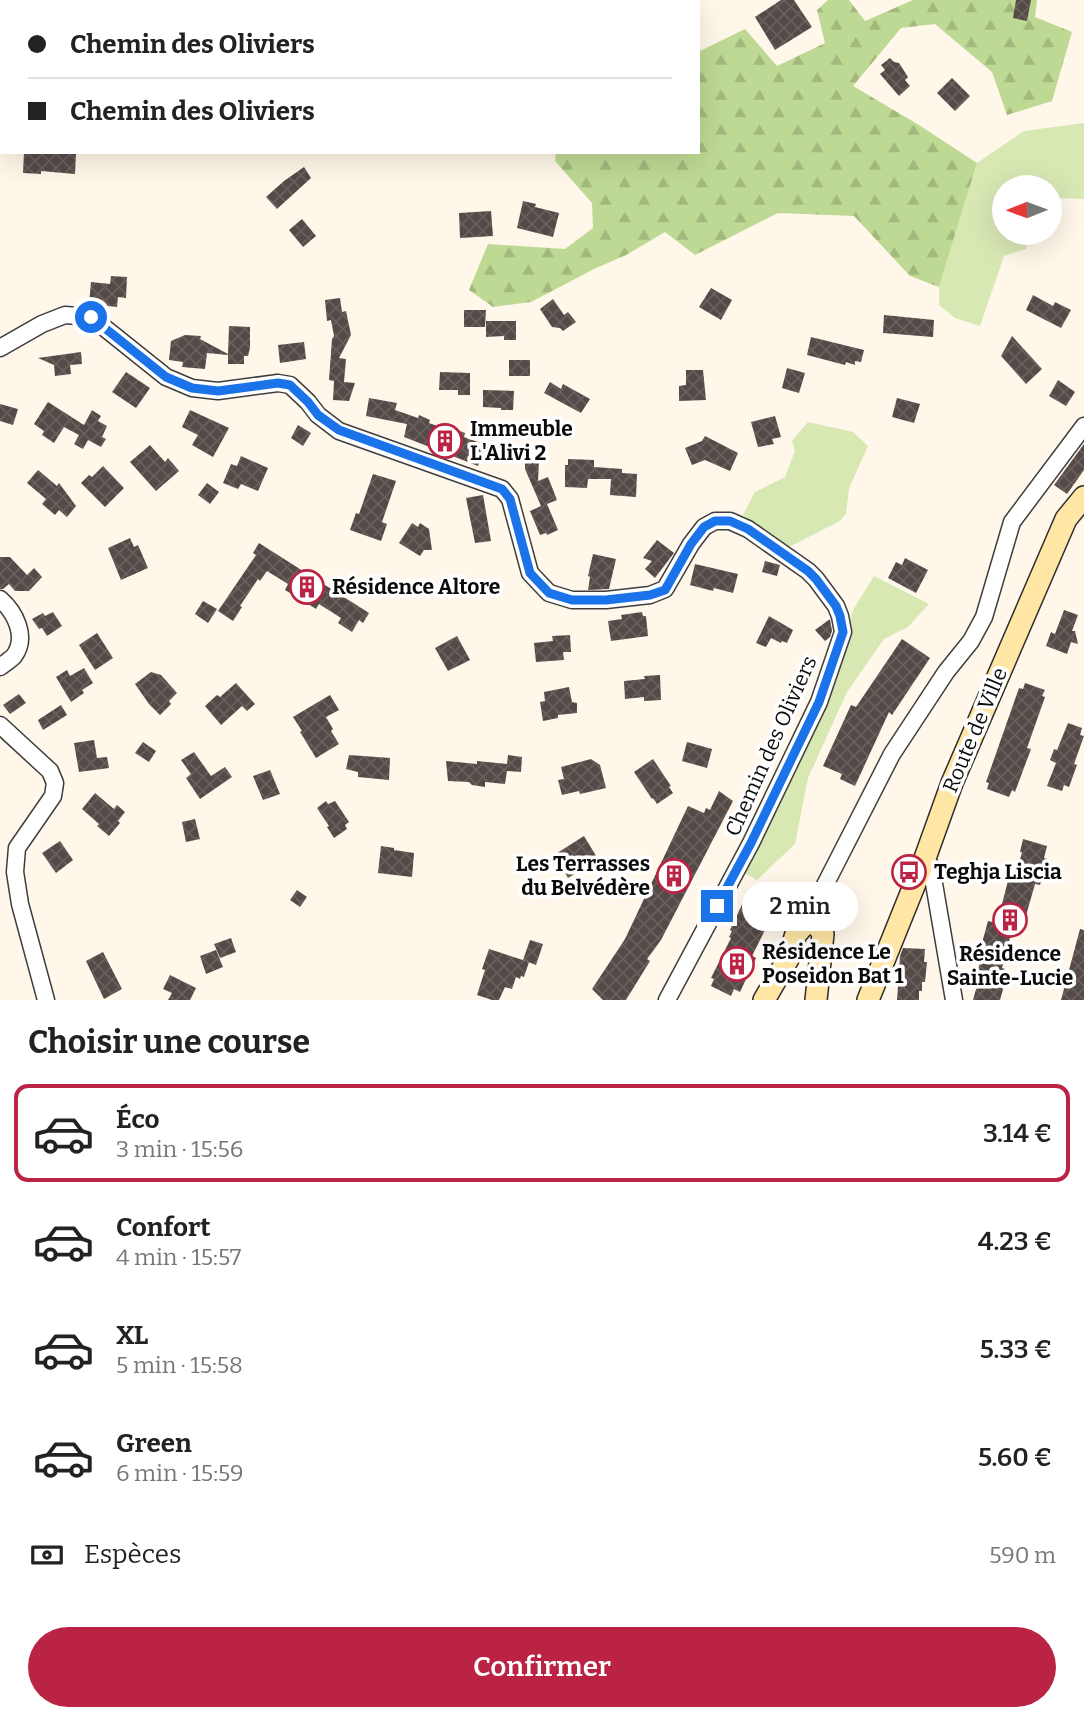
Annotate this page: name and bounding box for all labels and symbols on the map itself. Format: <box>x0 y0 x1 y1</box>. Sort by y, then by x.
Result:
north arrow <box>992 175 1062 245</box>
route start <box>75 301 107 333</box>
place label: Immeuble L'Alivi 2 <box>470 416 573 466</box>
building icon: Immeuble L'Alivi 2 <box>426 422 464 460</box>
building icon: Résidence Altore <box>288 568 326 606</box>
place label: Résidence Altore <box>332 574 500 600</box>
street label: Chemin des Oliviers <box>720 652 822 840</box>
street label: Route de Ville <box>937 664 1013 796</box>
place label: Les Terrasses du Belvédère <box>516 851 650 901</box>
bus stop icon: Teghja Liscia <box>890 853 928 891</box>
building icon: Les Terrasses du Belvédère <box>655 857 693 895</box>
place label: Teghja Liscia <box>934 859 1062 885</box>
callout: 2 min <box>742 881 857 930</box>
route end <box>701 890 733 922</box>
building icon: Résidence Sainte-Lucie <box>991 901 1029 939</box>
place label: Résidence Le Poseidon Bat 1 <box>762 939 904 989</box>
place label: Résidence Sainte-Lucie <box>947 941 1073 991</box>
building icon: Résidence Le Poseidon Bat 1 <box>718 945 756 983</box>

